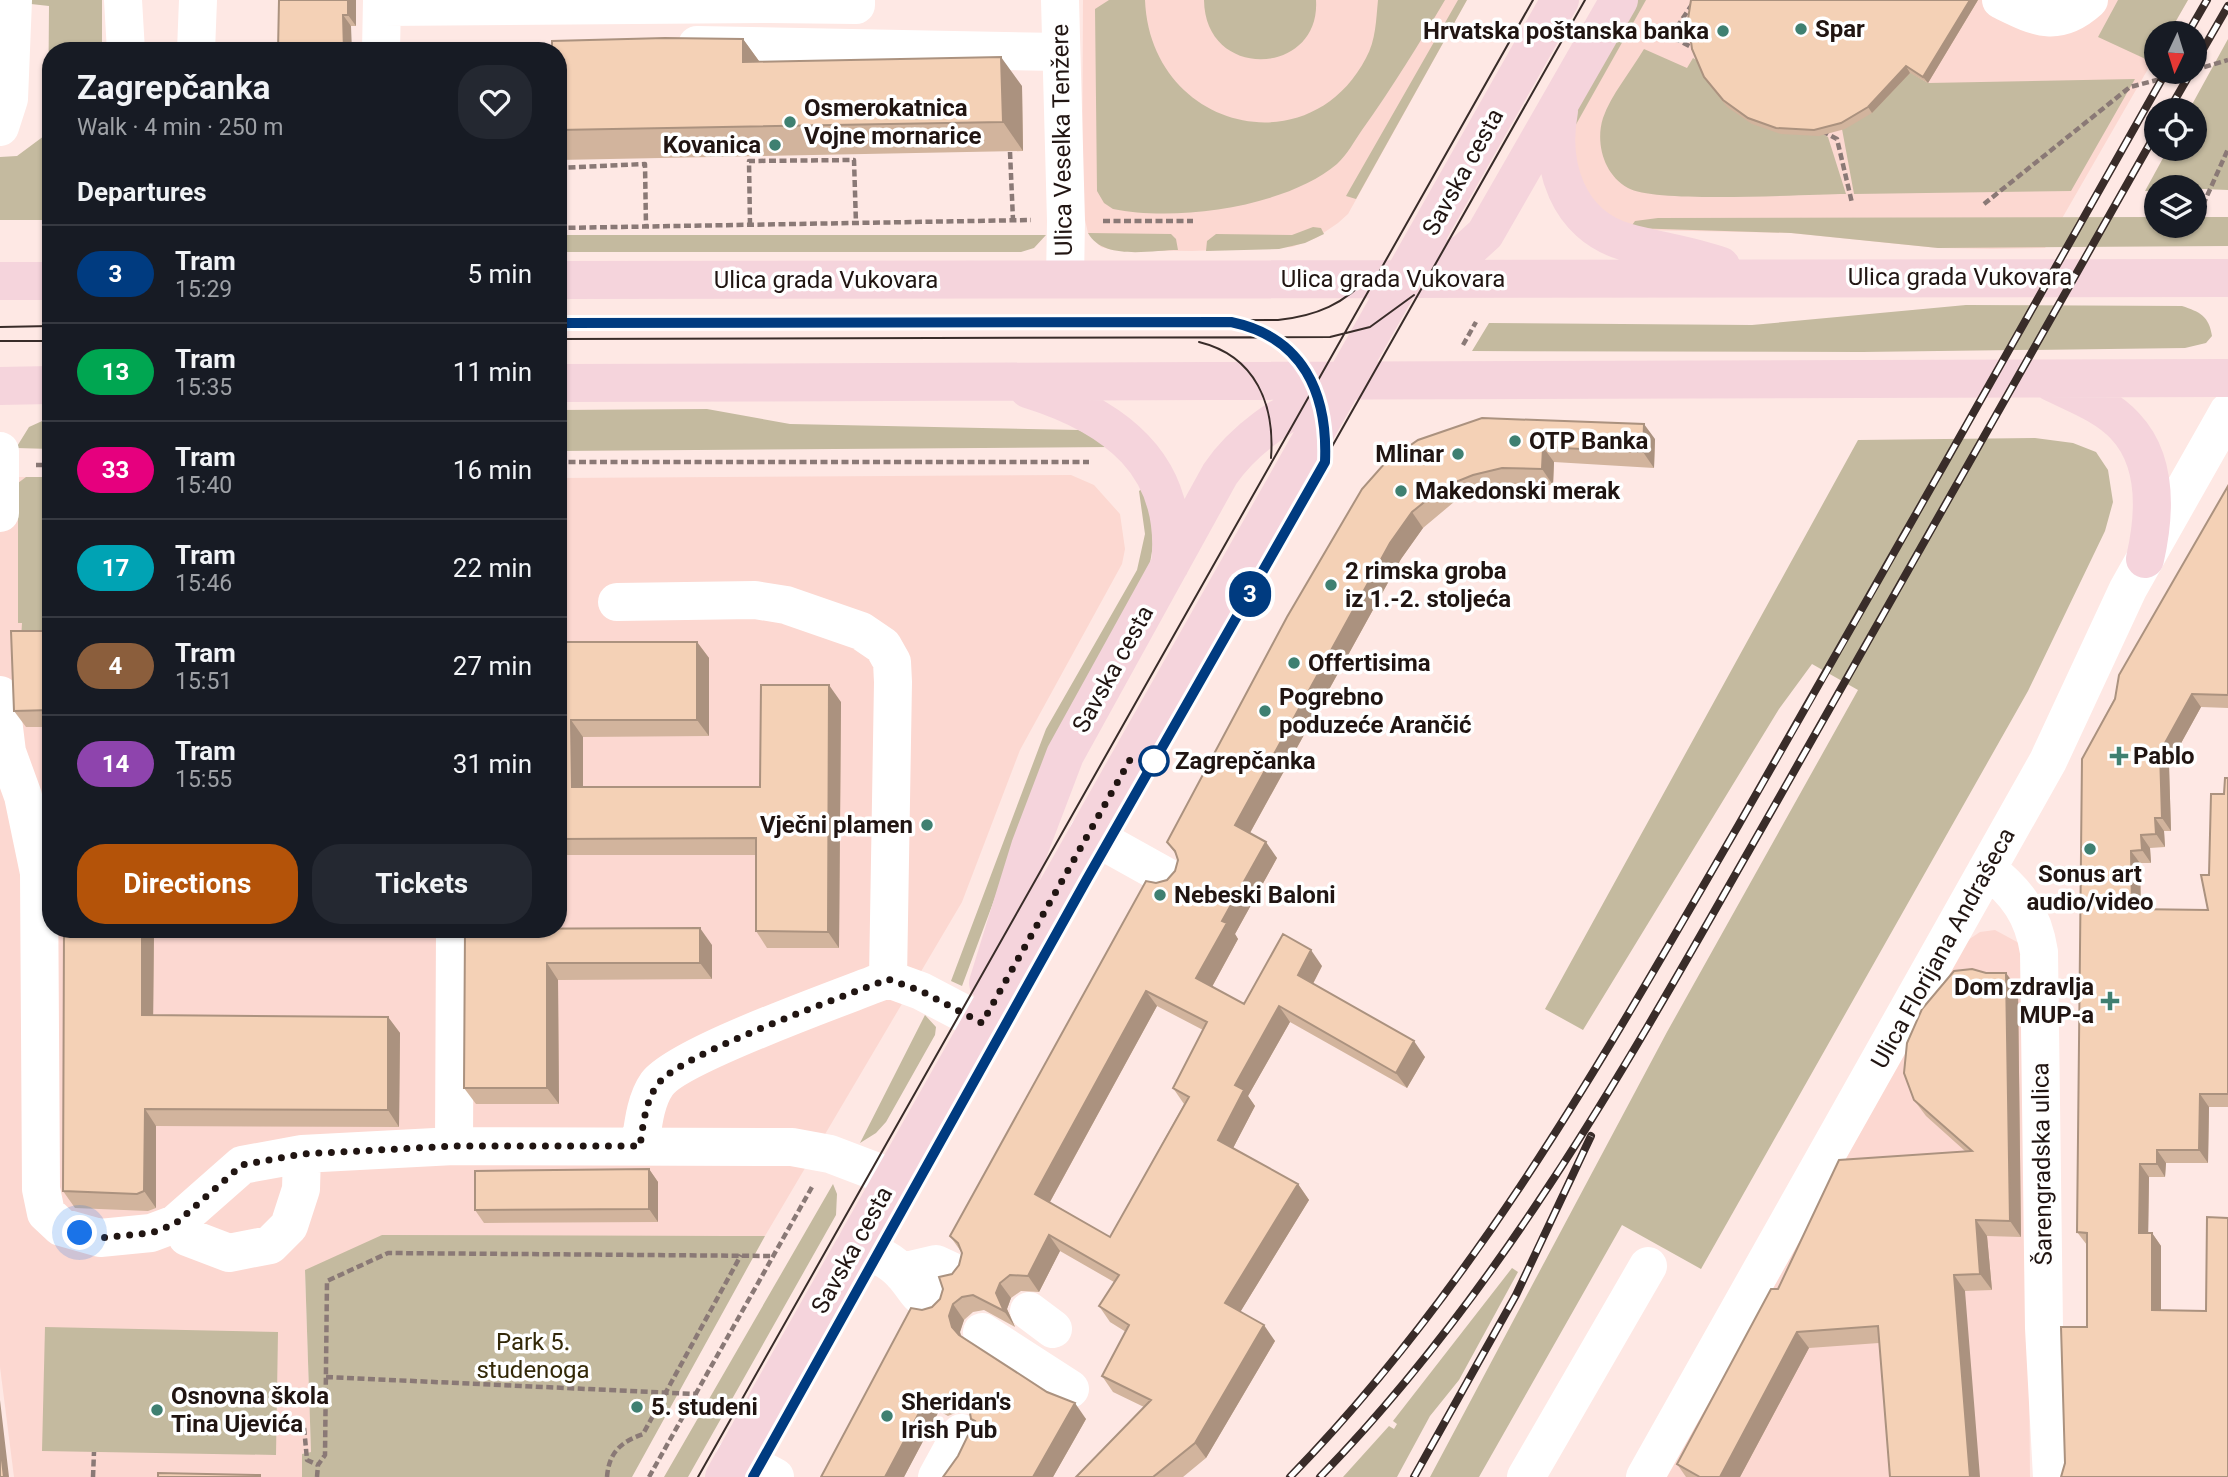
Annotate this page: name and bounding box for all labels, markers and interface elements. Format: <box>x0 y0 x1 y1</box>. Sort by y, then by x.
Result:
place label: Spar <box>1815 15 1865 43</box>
place label: Hrvatska poštanska banka <box>1423 17 1709 45</box>
marker: Spar <box>1793 21 1809 37</box>
north arrow <box>2144 21 2207 84</box>
map controls <box>2144 21 2207 238</box>
marker: Hrvatska poštanska banka <box>1715 23 1731 39</box>
street label: Ulica Veselka Tenžere <box>1046 24 1078 256</box>
button: heart <box>458 65 532 139</box>
text: Zagrepčanka <box>77 68 270 107</box>
place label: Osmerokatnica Vojne mornarice <box>804 94 981 150</box>
button: locate <box>2144 98 2207 161</box>
street label: Savska cesta <box>1417 104 1509 240</box>
text: Walk · 4 min · 250 m <box>77 114 283 141</box>
marker: Osmerokatnica Vojne mornarice <box>782 114 798 130</box>
place label: Kovanica <box>663 131 761 159</box>
marker: Kovanica <box>767 137 783 153</box>
button: layers <box>2144 175 2207 238</box>
text: Departures <box>77 177 207 207</box>
text: Tram <box>175 246 236 276</box>
text: 5 min <box>467 259 532 289</box>
text: 3 <box>109 260 122 288</box>
street label: Ulica grada Vukovara <box>1848 263 2072 291</box>
street label: Ulica grada Vukovara <box>1281 265 1505 293</box>
street label: Ulica grada Vukovara <box>714 266 938 294</box>
text: 15:29 <box>175 276 232 303</box>
text: Tram <box>175 344 236 374</box>
text: 11 min <box>453 357 532 387</box>
text: 13 <box>102 358 129 386</box>
text: 15:35 <box>175 374 232 401</box>
place label: OTP Banka <box>1529 427 1649 455</box>
marker: OTP Banka <box>1507 433 1523 449</box>
place label: Mlinar <box>1375 440 1444 468</box>
text: Tram <box>175 442 236 472</box>
marker: Mlinar <box>1450 446 1466 462</box>
text: 16 min <box>453 455 532 485</box>
text: 33 <box>102 456 129 484</box>
text: 15:40 <box>175 472 232 499</box>
place label: Makedonski merak <box>1415 477 1621 505</box>
marker: Makedonski merak <box>1393 483 1409 499</box>
text: Tram <box>175 540 236 570</box>
text: 22 min <box>453 553 532 583</box>
text: 17 <box>102 554 129 582</box>
place label: 2 rimska groba iz 1.-2. stoljeća <box>1345 557 1511 613</box>
text: 15:46 <box>175 570 232 597</box>
line badge: 3 <box>1227 571 1273 617</box>
marker: 2 rimska groba iz 1.-2. stoljeća <box>1323 577 1339 593</box>
text: 3 <box>1243 580 1257 608</box>
street label: Savska cesta <box>1067 601 1159 737</box>
text: Tram <box>175 638 236 668</box>
place label: Offertisima <box>1308 649 1431 677</box>
text: 27 min <box>453 651 532 681</box>
text: 4 <box>109 652 122 680</box>
marker: Offertisima <box>1286 655 1302 671</box>
text: 15:51 <box>175 668 232 695</box>
place label: Pogrebno poduzeće Arančić <box>1279 683 1472 739</box>
marker: Pogrebno poduzeće Arančić <box>1257 703 1273 719</box>
text: Tram <box>175 736 236 766</box>
place label: Pablo <box>2133 742 2195 770</box>
marker: Zagrepčanka <box>1139 746 1169 776</box>
place label: Zagrepčanka <box>1175 747 1316 775</box>
marker: Pablo <box>2111 748 2127 764</box>
text: 31 min <box>453 749 532 779</box>
text: 14 <box>102 750 129 778</box>
text: 15:55 <box>175 766 232 793</box>
place label: Vječni plamen <box>760 811 913 839</box>
marker: Vječni plamen <box>919 817 935 833</box>
street label: Ulica Florijana Andrašeca <box>1865 823 2021 1073</box>
marker: Sonus art audio/video <box>2082 841 2098 857</box>
button: Directions <box>77 844 298 924</box>
button: Tickets <box>312 844 532 924</box>
place label: Sonus art audio/video <box>2026 860 2154 916</box>
place label: Nebeski Baloni <box>1174 881 1336 909</box>
marker: Nebeski Baloni <box>1152 887 1168 903</box>
place label: Dom zdravlja MUP-a <box>1954 973 2094 1029</box>
marker: Dom zdravlja MUP-a <box>2100 991 2120 1011</box>
street label: Šarengradska ulica <box>2026 1062 2058 1266</box>
street label: Savska cesta <box>806 1182 898 1318</box>
your location <box>62 1215 97 1250</box>
park label: Park 5. studenoga <box>476 1328 590 1384</box>
place label: Osnovna škola Tina Ujevića <box>171 1382 329 1438</box>
place label: Sheridan's Irish Pub <box>901 1388 1011 1444</box>
place label: 5. studeni <box>651 1393 758 1421</box>
marker: 5. studeni <box>629 1399 645 1415</box>
marker: Osnovna škola Tina Ujevića <box>149 1402 165 1418</box>
marker: Sheridan's Irish Pub <box>879 1408 895 1424</box>

